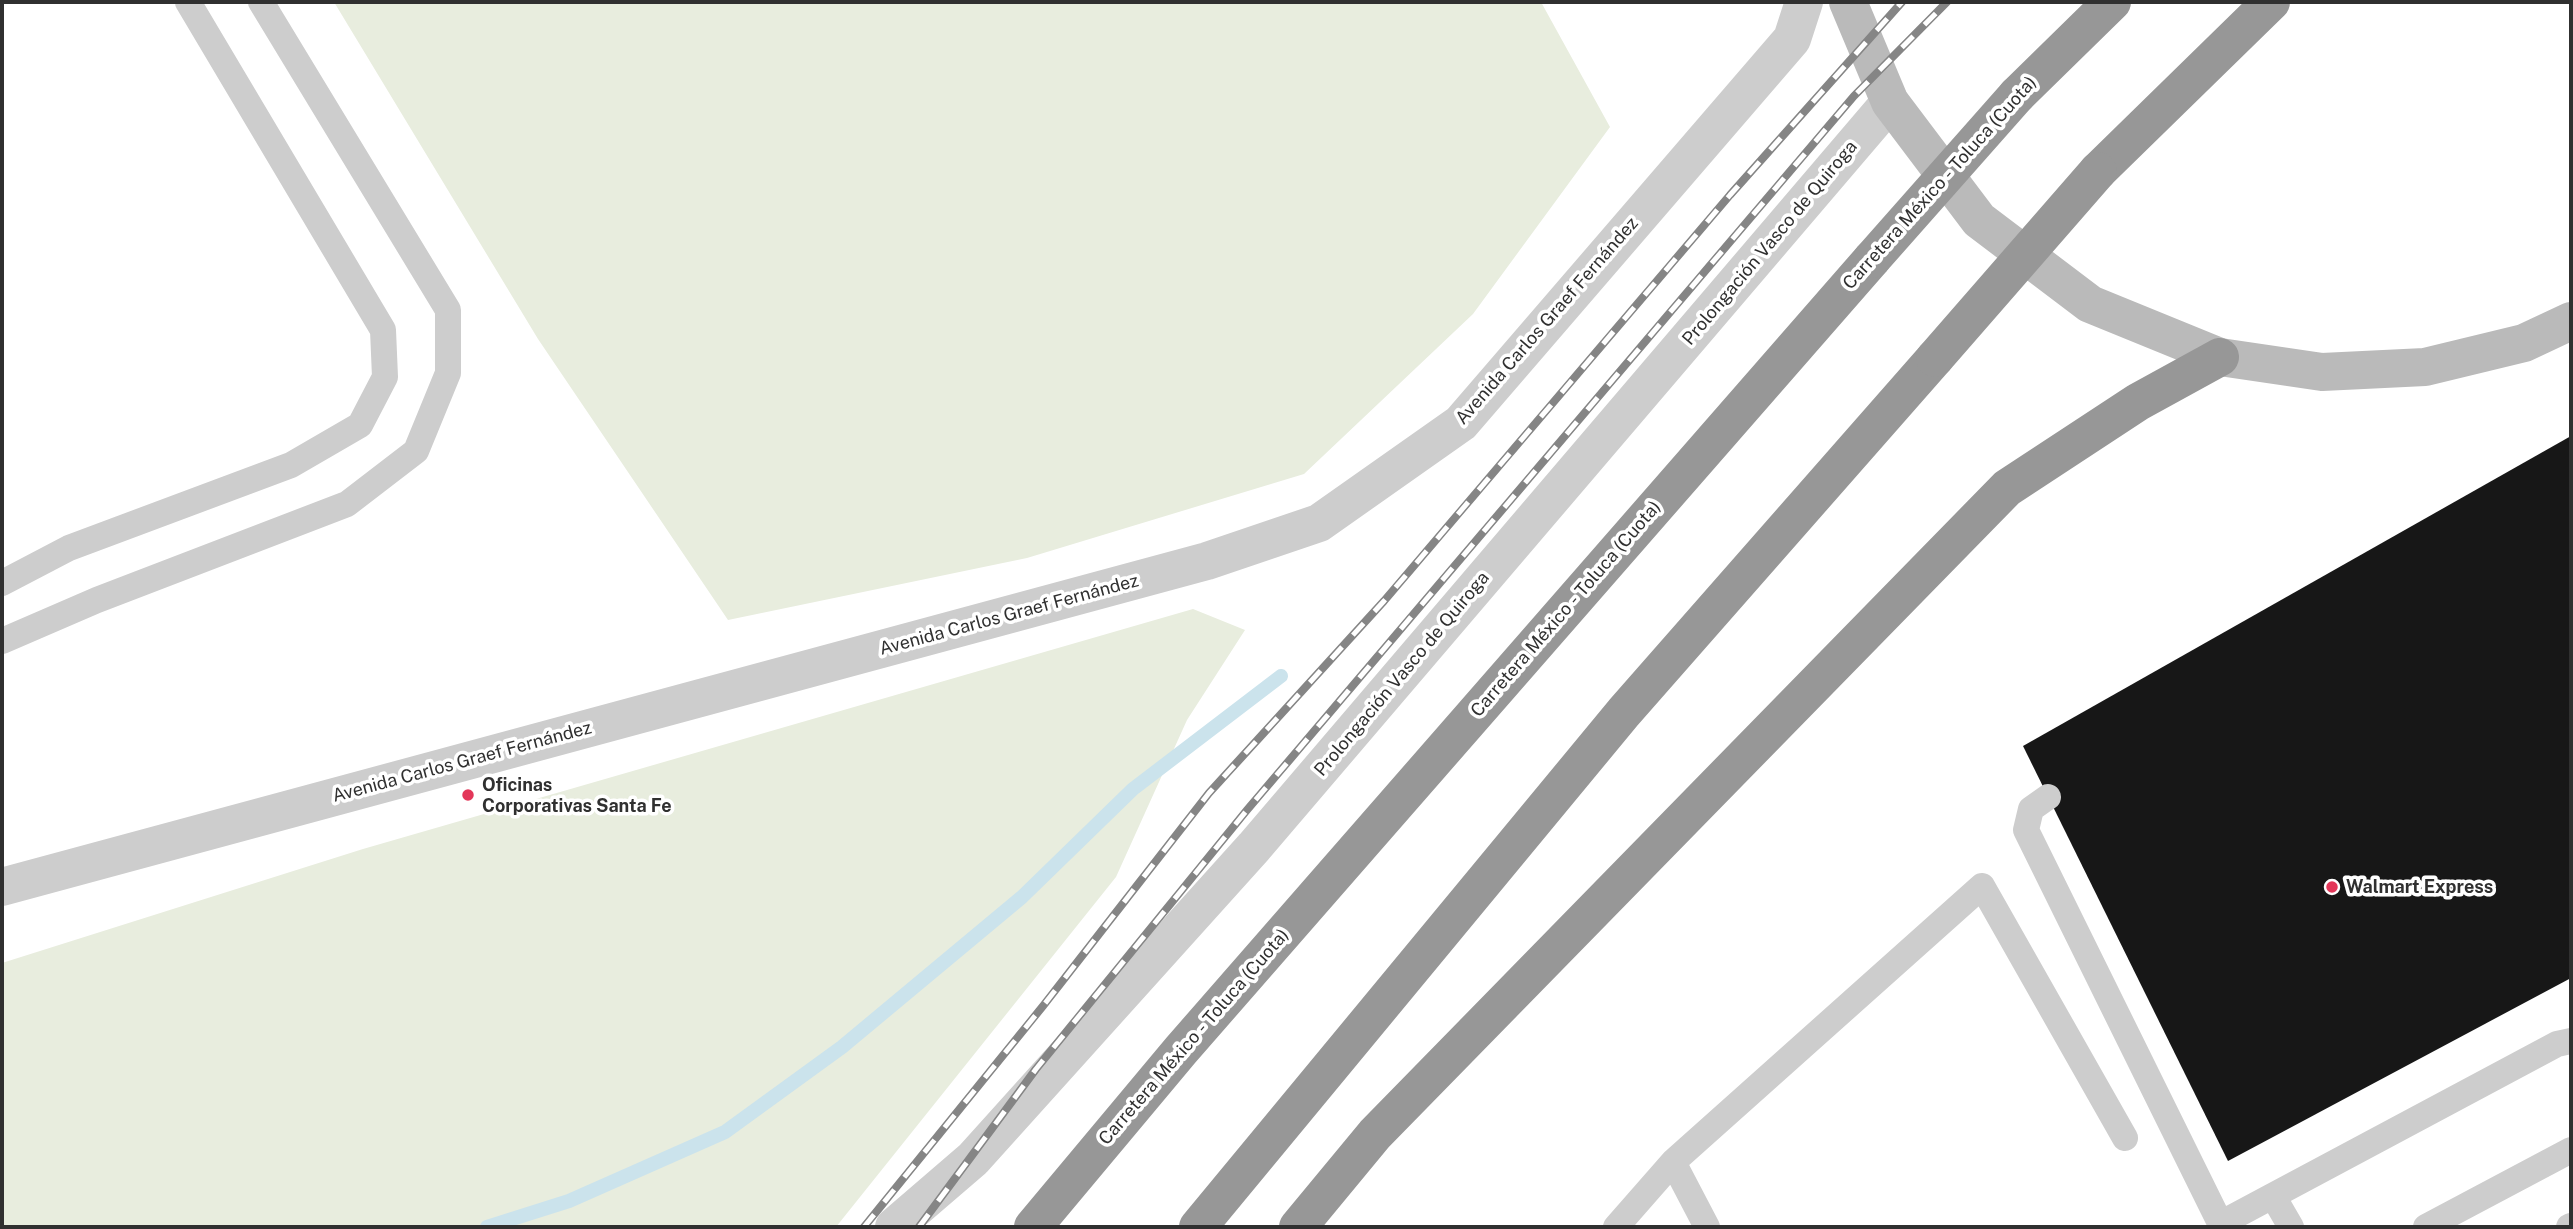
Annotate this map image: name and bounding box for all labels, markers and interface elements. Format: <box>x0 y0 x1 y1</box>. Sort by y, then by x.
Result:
street label: Carretera México - Toluca (Cuota) <box>1839 72 2041 294</box>
street label: Prolongación Vasco de Quiroga <box>1678 136 1862 350</box>
street label: Avenida Carlos Graef Fernández <box>1451 213 1643 429</box>
street label: Carretera México - Toluca (Cuota) <box>1466 497 1666 721</box>
street label: Prolongación Vasco de Quiroga <box>1310 567 1494 781</box>
street label: Avenida Carlos Graef Fernández <box>877 570 1141 660</box>
street label: Avenida Carlos Graef Fernández <box>330 717 594 807</box>
place label: Oficinas Corporativas Santa Fe <box>482 774 672 816</box>
marker: Oficinas Corporativas Santa Fe <box>460 787 476 803</box>
place label: Walmart Express <box>2346 876 2493 898</box>
marker: Walmart Express <box>2324 879 2340 895</box>
street label: Carretera México - Toluca (Cuota) <box>1094 925 1294 1149</box>

